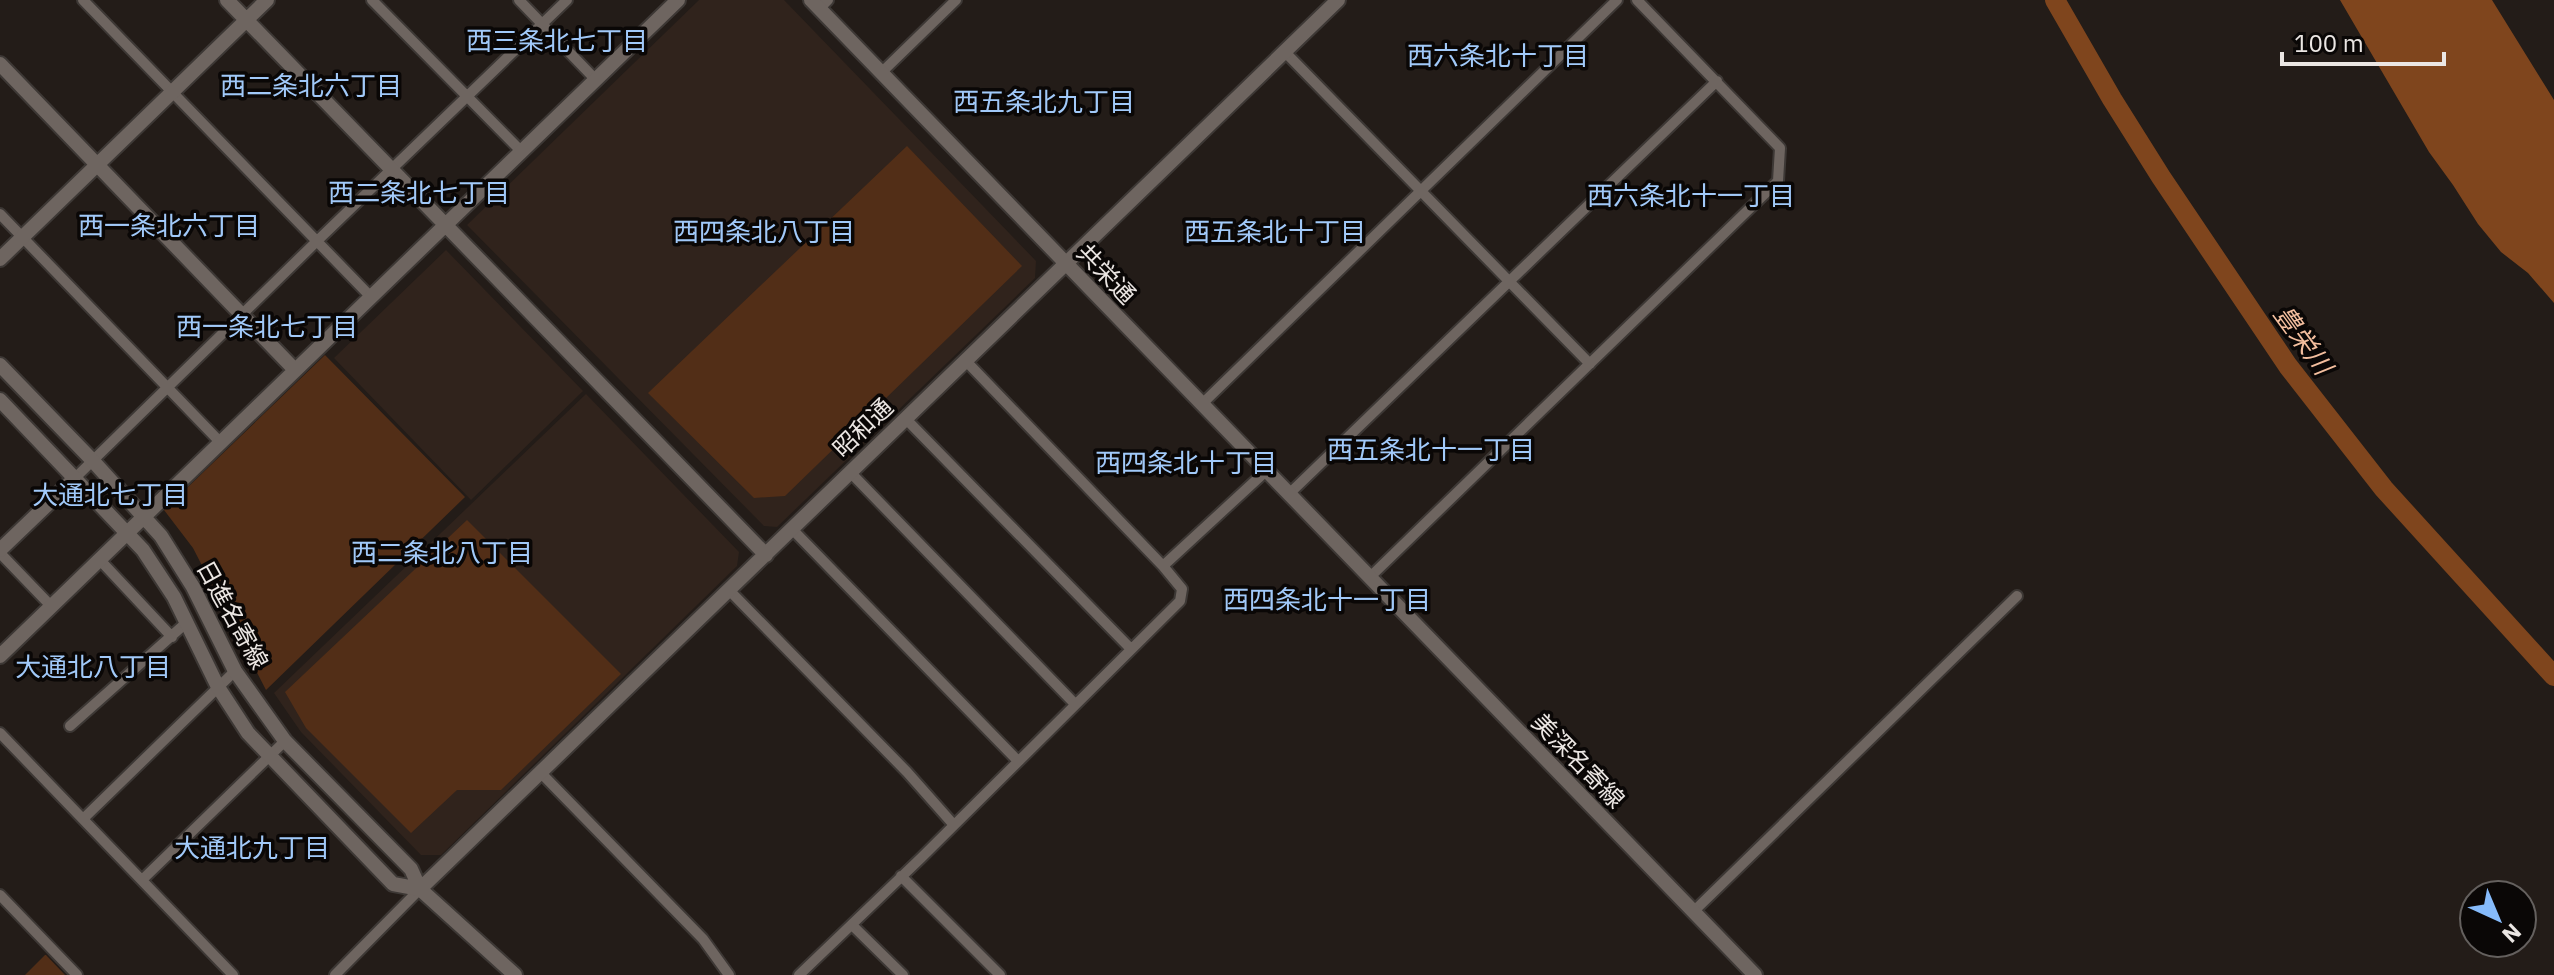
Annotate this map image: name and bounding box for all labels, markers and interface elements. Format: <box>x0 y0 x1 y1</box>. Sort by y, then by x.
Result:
scale bar <box>2282 16 2444 66</box>
district label: 西三条北七丁目 <box>466 23 648 57</box>
text: 100 m <box>2294 27 2364 59</box>
district label: 西六条北十丁目 <box>1407 38 1589 72</box>
district label: 西二条北六丁目 <box>220 68 402 102</box>
district label: 西五条北九丁目 <box>953 84 1135 118</box>
district label: 西二条北七丁目 <box>328 175 510 209</box>
district label: 西六条北十一丁目 <box>1587 178 1795 212</box>
district label: 西一条北六丁目 <box>78 208 260 242</box>
district label: 西四条北八丁目 <box>673 214 855 248</box>
district label: 西五条北十丁目 <box>1184 214 1366 248</box>
street label: 共栄通 <box>1070 236 1143 310</box>
water label: 豊栄川 <box>2267 298 2342 383</box>
district label: 西一条北七丁目 <box>176 309 358 343</box>
street label: 昭和通 <box>825 391 899 464</box>
district label: 西五条北十一丁目 <box>1327 432 1535 466</box>
district label: 西四条北十丁目 <box>1095 445 1277 479</box>
district label: 大通北七丁目 <box>32 477 188 511</box>
district label: 西二条北八丁目 <box>351 535 533 569</box>
street label: 日進名寄線 <box>190 554 276 675</box>
district label: 西四条北十一丁目 <box>1223 582 1431 616</box>
district label: 大通北八丁目 <box>15 649 171 683</box>
street label: 美深名寄線 <box>1526 706 1632 815</box>
district label: 大通北九丁目 <box>174 830 330 864</box>
north arrow <box>2458 879 2538 959</box>
text: N <box>2496 918 2528 950</box>

